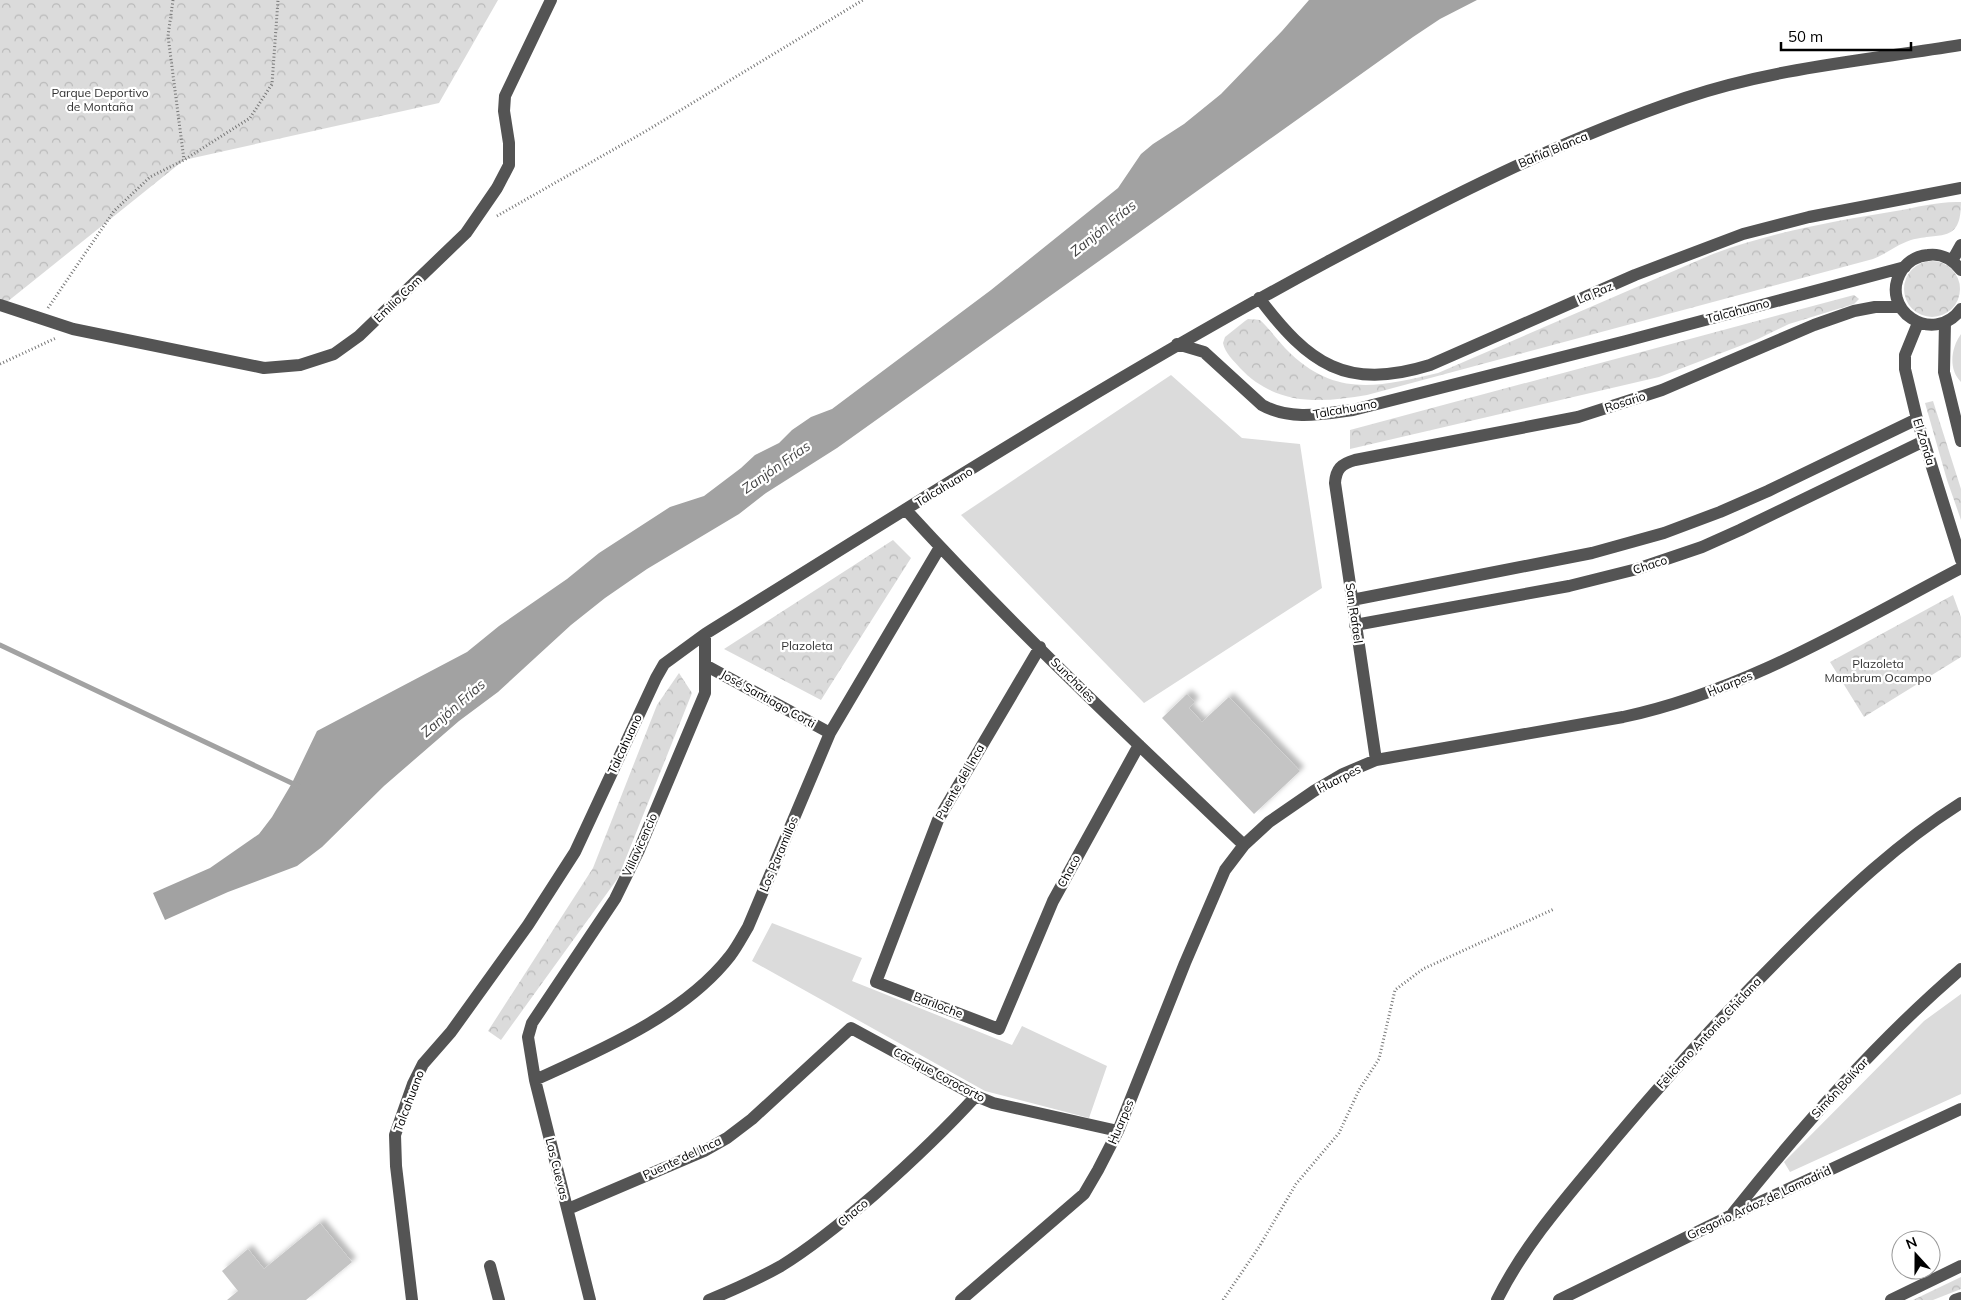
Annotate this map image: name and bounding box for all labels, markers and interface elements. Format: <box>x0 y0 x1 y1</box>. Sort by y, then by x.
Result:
scale bar <box>1781 20 1911 52</box>
text: 50 m <box>1788 27 1823 46</box>
park label: Parque Deportivo de Montaña <box>51 85 149 114</box>
street label: Bahía Blanca <box>1516 128 1590 171</box>
water label: Zanjón Frías <box>1066 196 1140 260</box>
street label: Emilio Com <box>370 272 425 325</box>
street label: La Paz <box>1574 278 1615 307</box>
street label: Talcahuano <box>1705 295 1771 326</box>
street label: Rosario <box>1602 388 1647 415</box>
street label: Talcahuano <box>1312 395 1378 421</box>
street label: El Zonda <box>1910 417 1939 467</box>
water label: Zanjón Frías <box>738 437 814 497</box>
street label: Talcahuano <box>912 463 975 510</box>
street label: Chaco <box>1631 552 1669 577</box>
street label: San Rafael <box>1343 582 1366 644</box>
park label: Plazoleta <box>781 638 833 653</box>
street label: Sunchales <box>1048 654 1099 705</box>
park label: Plazoleta Mambrum Ocampo <box>1824 656 1932 685</box>
street label: José Santiago Corti <box>718 666 818 731</box>
street label: Huarpes <box>1705 668 1755 699</box>
water label: Zanjón Frías <box>417 675 489 741</box>
street label: Talcahuano <box>604 711 645 776</box>
street label: Puente del Inca <box>932 741 987 822</box>
street label: Huarpes <box>1314 761 1363 796</box>
street label: Villavicencio <box>619 810 660 879</box>
street label: Los Paramillos <box>756 814 801 894</box>
street label: Chaco <box>1054 852 1083 890</box>
street label: Feliciano Antonio Chiclana <box>1653 974 1764 1091</box>
street label: Bariloche <box>911 988 965 1021</box>
street label: Cacique Corocorto <box>891 1044 988 1105</box>
street label: Simón Bolívar <box>1808 1054 1872 1121</box>
street label: Talcahuano <box>390 1068 427 1134</box>
street label: Huarpes <box>1104 1097 1137 1147</box>
street label: Puente del Inca <box>640 1133 723 1182</box>
street label: Las Cuevas <box>543 1136 572 1202</box>
street label: Gregorio Aráoz de Lamadrid <box>1684 1163 1833 1243</box>
street label: Chaco <box>834 1195 871 1230</box>
north arrow <box>1891 1230 1941 1280</box>
text: N <box>1903 1233 1920 1253</box>

